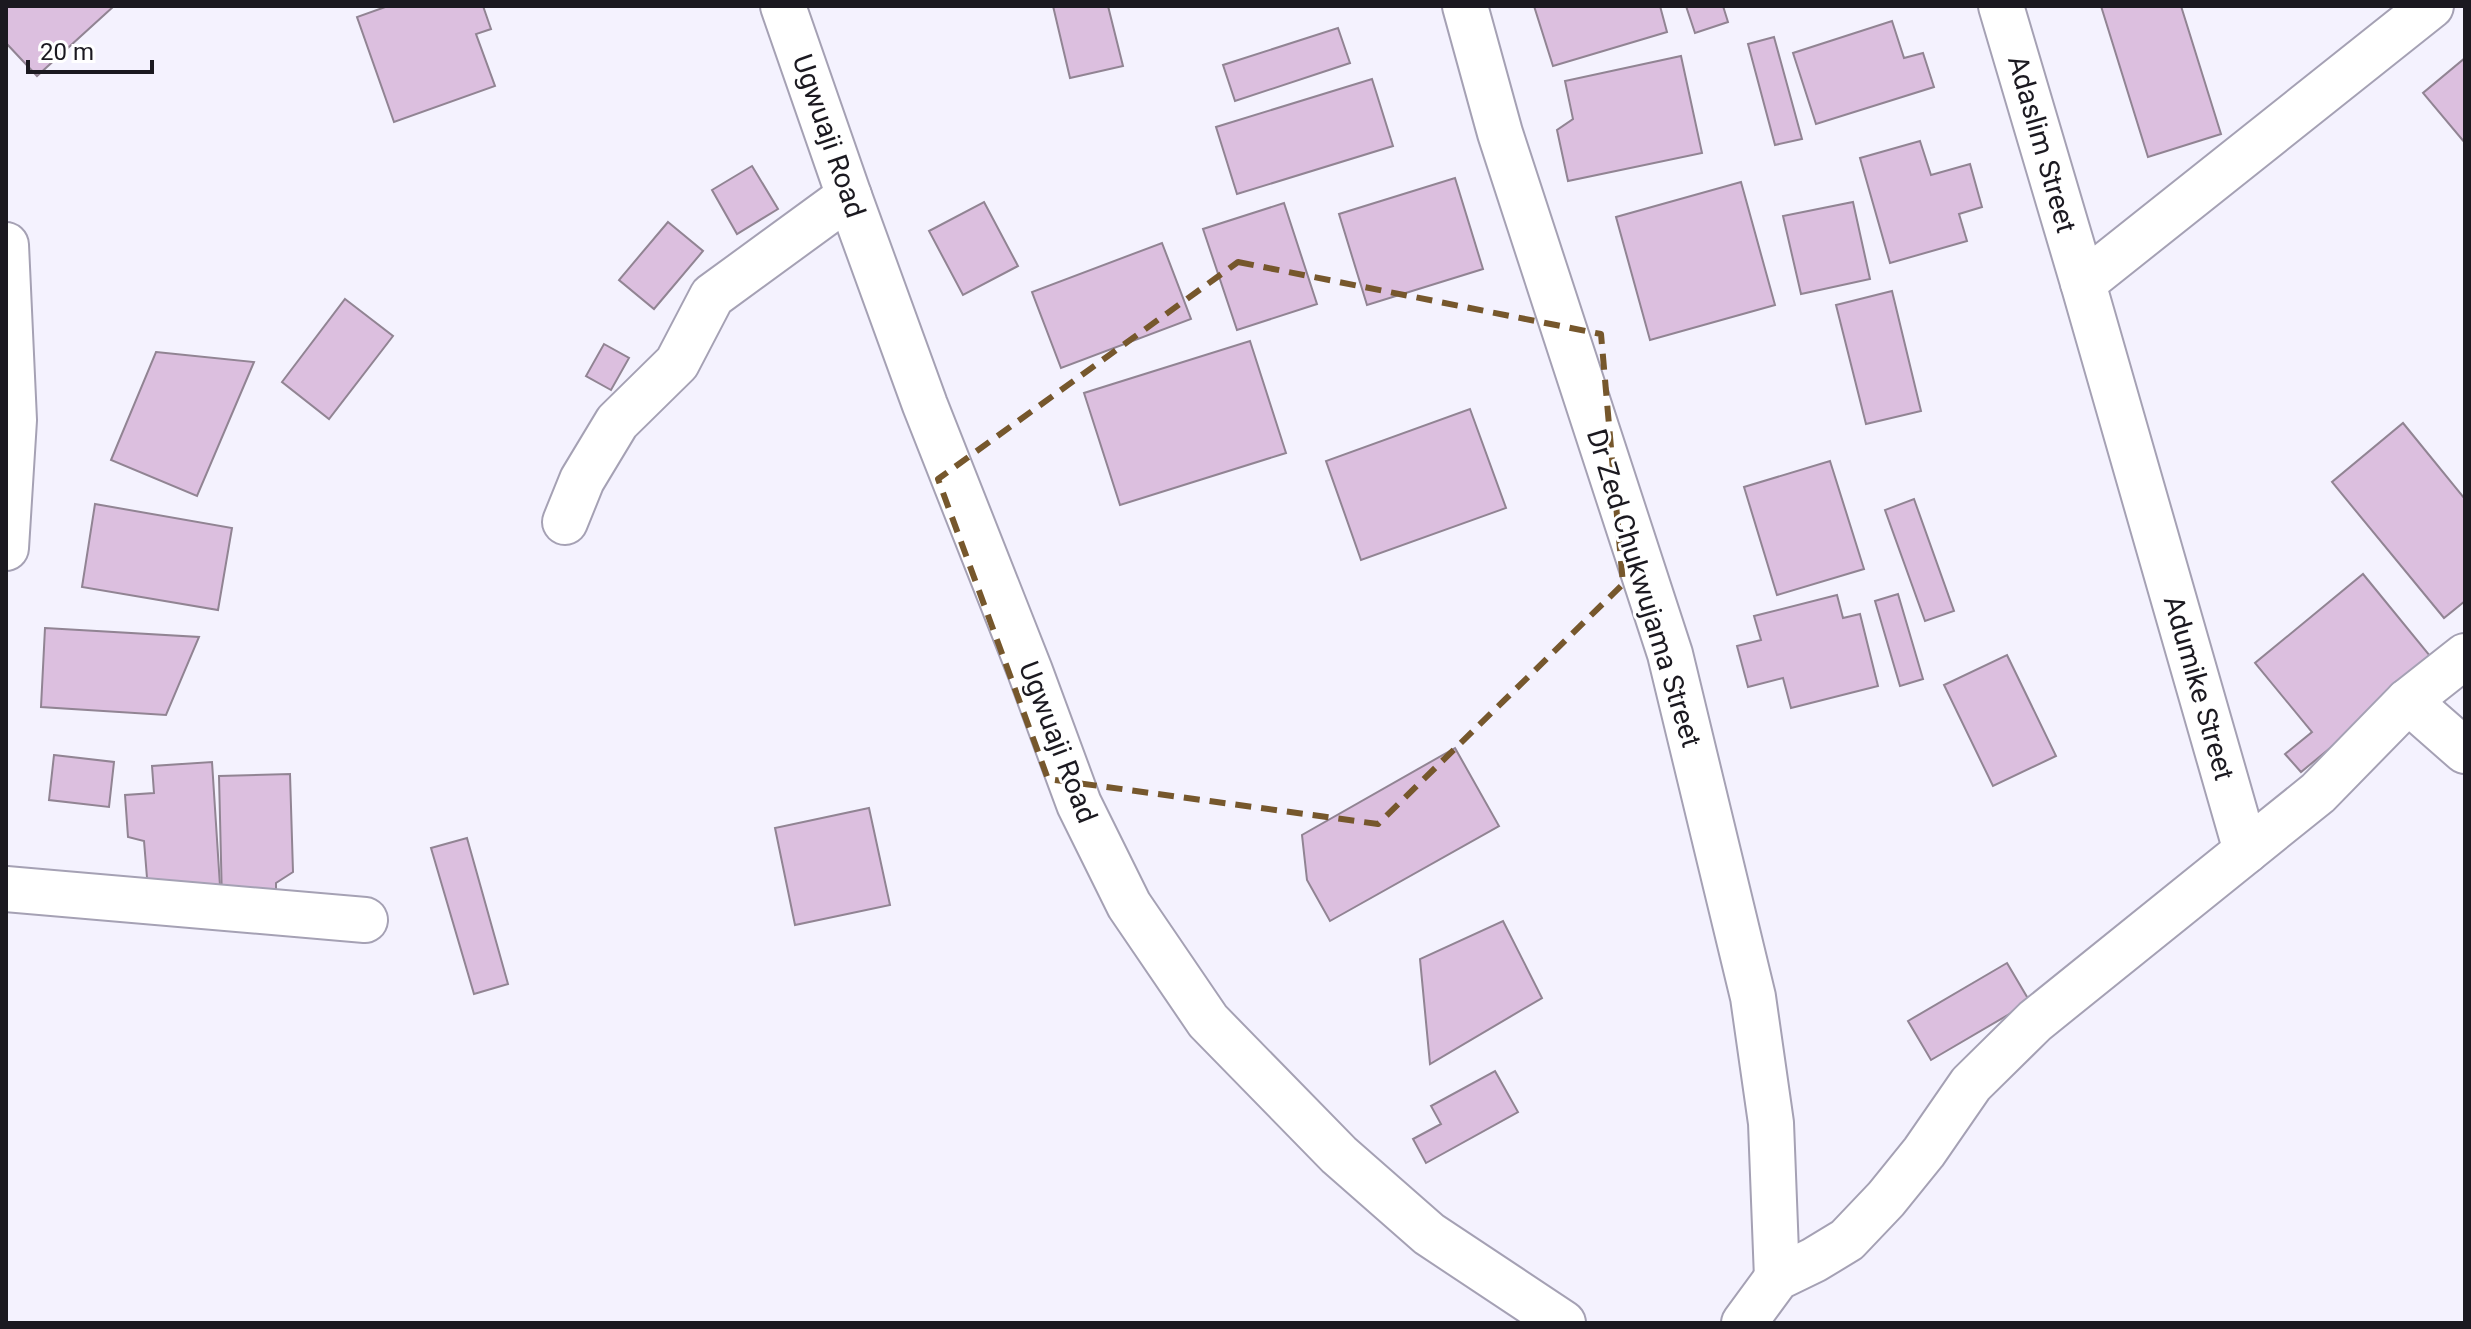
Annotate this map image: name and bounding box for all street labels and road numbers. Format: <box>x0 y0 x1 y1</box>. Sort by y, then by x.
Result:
street label: Ugwuaji Road <box>786 50 872 222</box>
street label: Adaslim Street <box>2001 52 2083 236</box>
street label: Dr Zed Chukwujama Street <box>1580 425 1708 751</box>
street label: Adumike Street <box>2157 592 2241 784</box>
street label: Ugwuaji Road <box>1012 657 1104 827</box>

